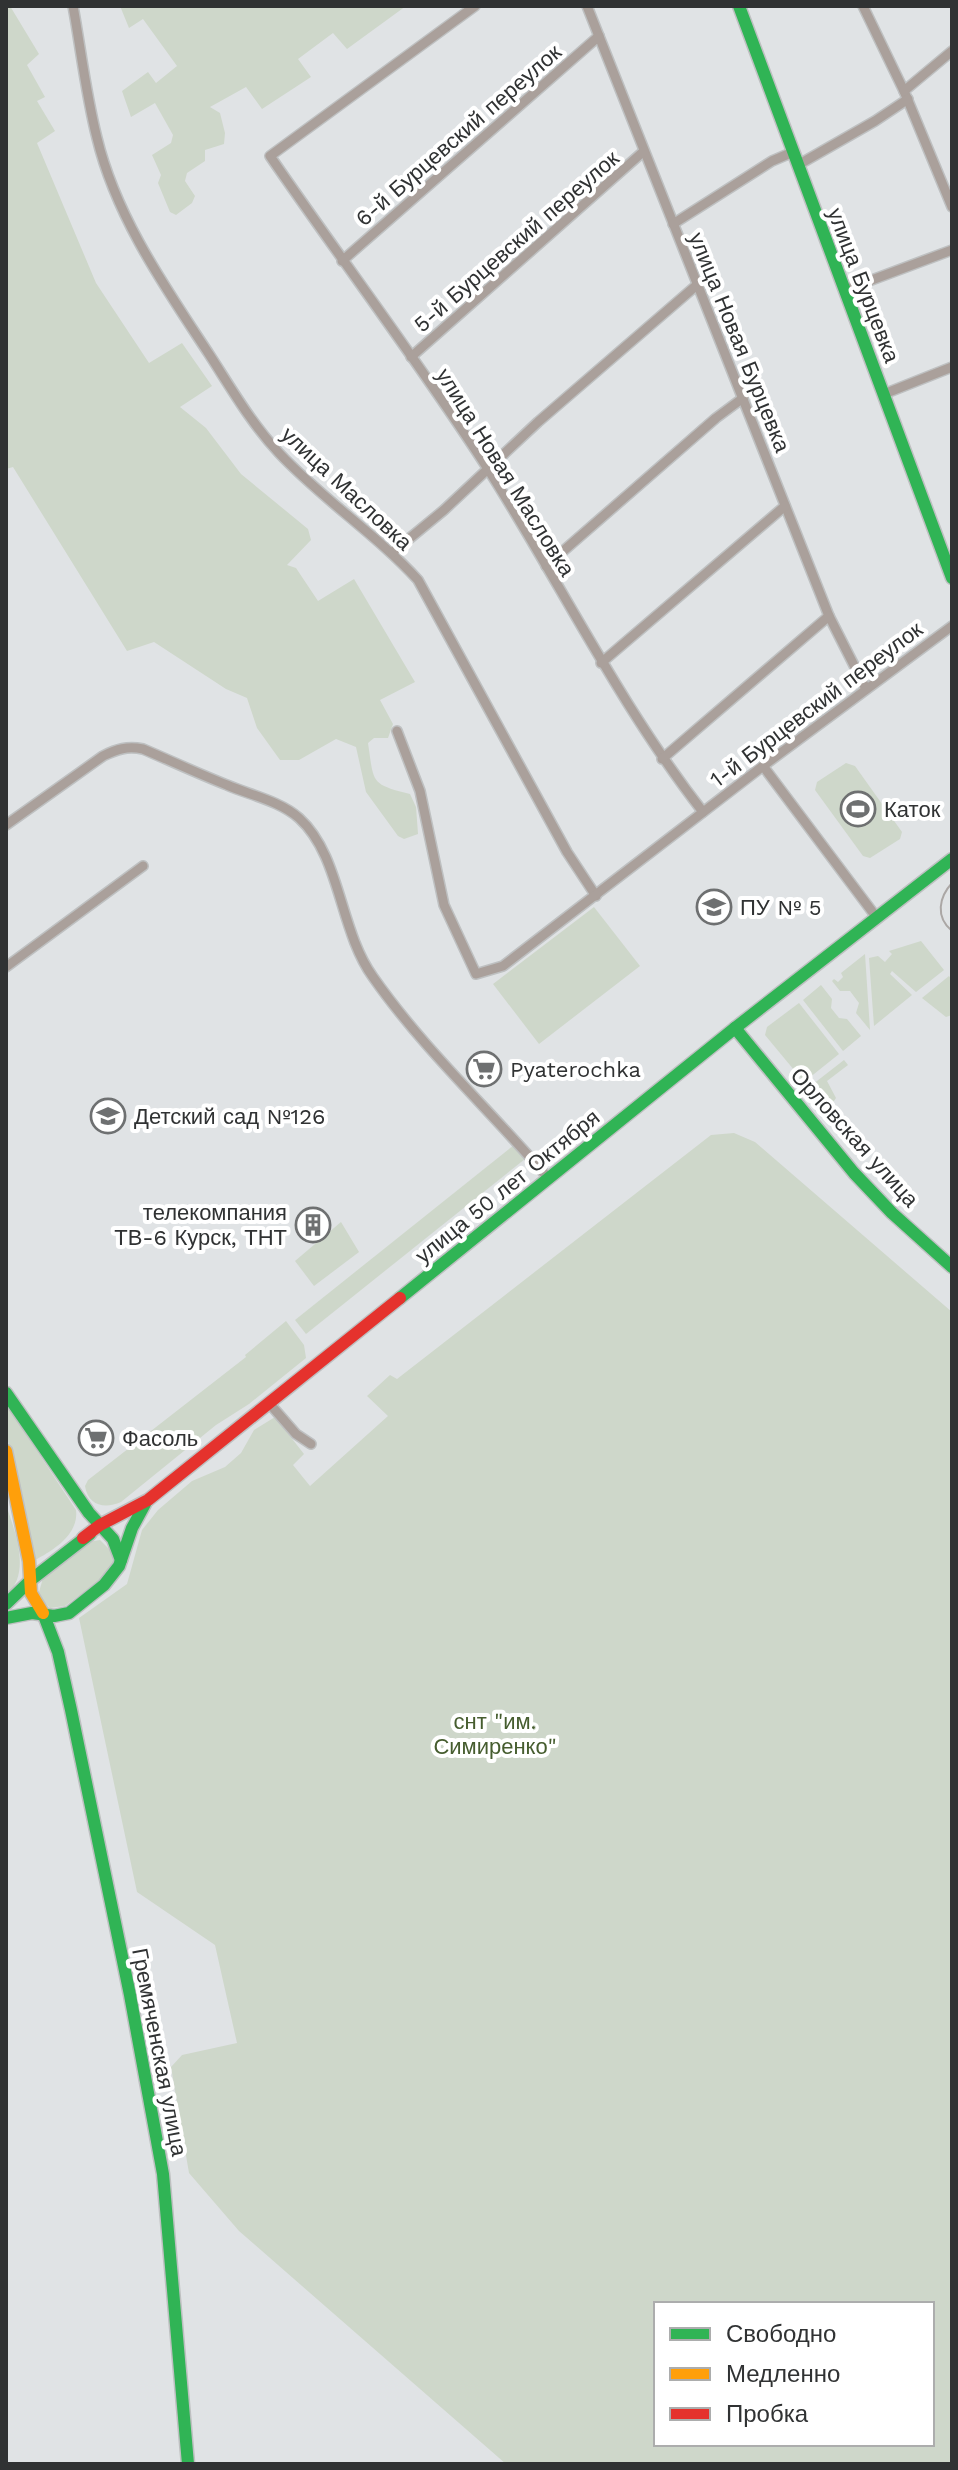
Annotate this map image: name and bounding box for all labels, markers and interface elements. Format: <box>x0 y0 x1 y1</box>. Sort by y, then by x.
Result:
street label: 6-й Бурцевский переулок <box>351 39 566 231</box>
street label: 5-й Бурцевский переулок <box>409 145 624 337</box>
street label: улица Бурцевка <box>823 204 905 367</box>
street label: улица Новая Бурцевка <box>684 229 795 456</box>
street label: улица Новая Масловка <box>431 364 580 581</box>
street label: улица Масловка <box>276 422 418 556</box>
street label: 1-й Бурцевский переулок <box>705 616 928 792</box>
sports icon: Каток <box>839 790 877 828</box>
place label: Каток <box>884 797 941 822</box>
school or university icon: ПУ № 5 <box>695 888 733 926</box>
place label: ПУ № 5 <box>740 895 822 920</box>
supermarket icon: Pyaterochka <box>465 1050 503 1088</box>
place label: Pyaterochka <box>510 1057 641 1082</box>
street label: Орловская улица <box>786 1063 924 1213</box>
school or university icon: Детский сад №126 <box>89 1097 127 1135</box>
place label: Детский сад №126 <box>134 1104 325 1129</box>
street label: улица 50 лет Октября <box>410 1104 604 1268</box>
place label: телекомпания ТВ-6 Курск, ТНТ <box>114 1200 287 1250</box>
building icon: телекомпания ТВ-6 Курск, ТНТ <box>294 1206 332 1244</box>
supermarket icon: Фасоль <box>77 1419 115 1457</box>
place label: Фасоль <box>122 1426 198 1451</box>
park label: снт "им. Симиренко" <box>433 1709 557 1759</box>
street label: Гремяченская улица <box>127 1946 192 2159</box>
legend <box>654 2302 934 2446</box>
text: Свободно <box>726 2320 836 2348</box>
text: Медленно <box>726 2360 840 2388</box>
text: Пробка <box>726 2400 809 2428</box>

